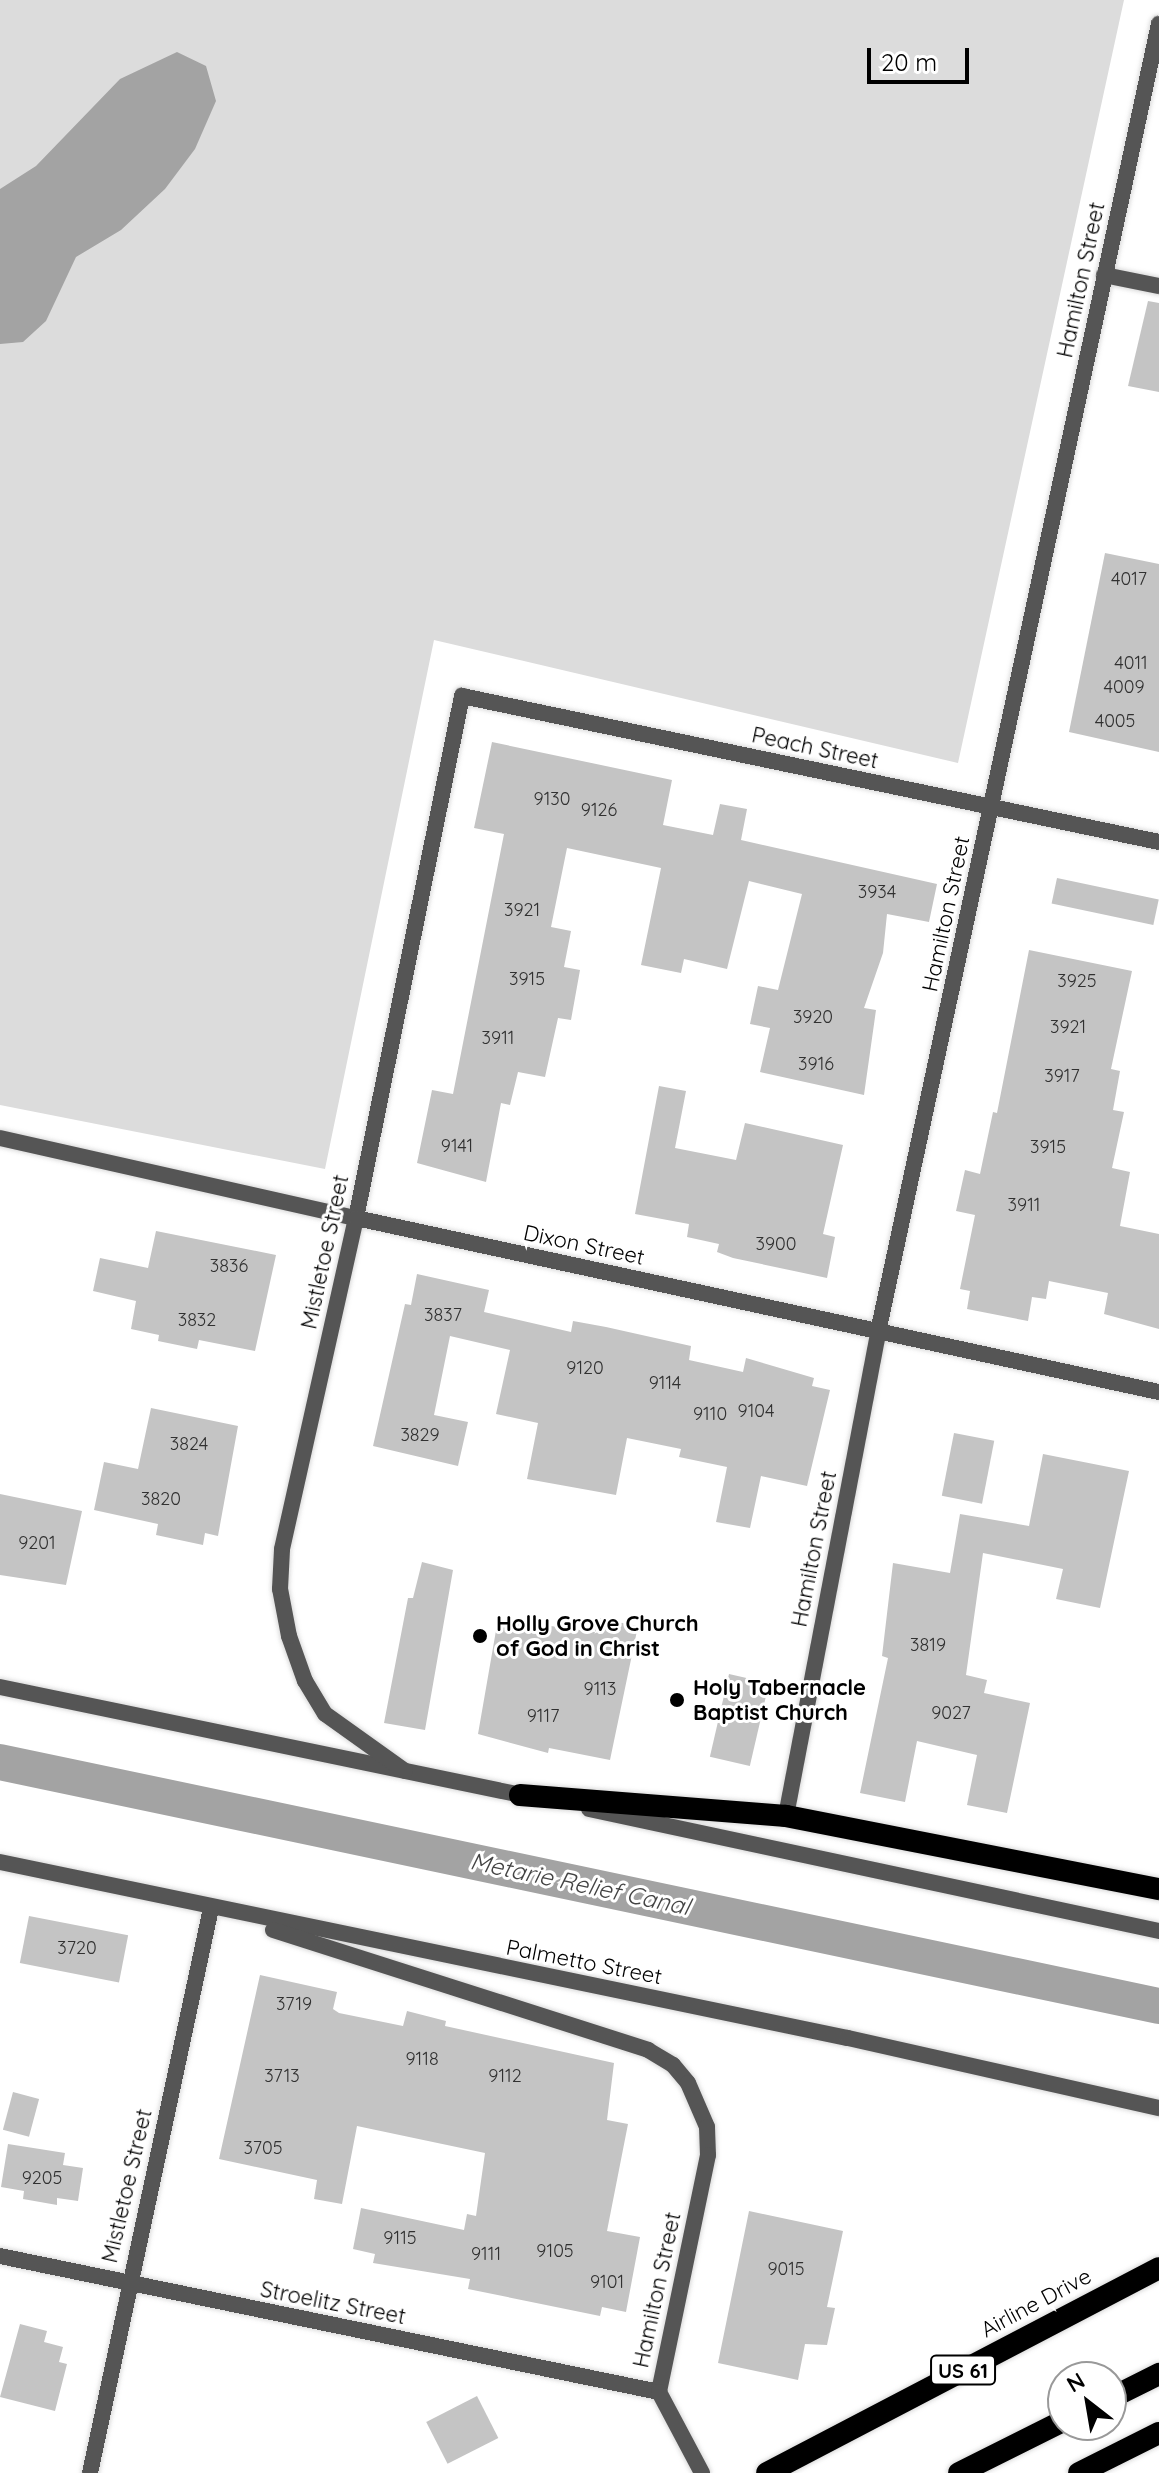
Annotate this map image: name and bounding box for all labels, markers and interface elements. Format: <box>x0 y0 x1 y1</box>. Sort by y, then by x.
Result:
scale bar <box>871 32 973 82</box>
text: 20 m <box>881 47 937 77</box>
street label: Hamilton Street <box>1052 200 1110 360</box>
house number: 4017 <box>1111 568 1147 590</box>
house number: 4011 <box>1114 652 1148 674</box>
house number: 4009 <box>1104 676 1144 698</box>
house number: 4005 <box>1095 710 1135 732</box>
street label: Peach Street <box>749 722 881 774</box>
house number: 9130 <box>534 788 570 810</box>
house number: 9126 <box>581 799 617 821</box>
street label: Hamilton Street <box>917 834 975 994</box>
house number: 3934 <box>858 881 896 903</box>
house number: 3921 <box>504 899 540 921</box>
house number: 3915 <box>509 968 545 990</box>
house number: 3925 <box>1057 970 1097 992</box>
house number: 3920 <box>793 1006 833 1028</box>
house number: 3921 <box>1050 1016 1086 1038</box>
house number: 3911 <box>482 1027 514 1049</box>
house number: 3916 <box>798 1053 834 1075</box>
house number: 3917 <box>1044 1065 1080 1087</box>
house number: 9141 <box>441 1135 473 1157</box>
house number: 3915 <box>1030 1136 1066 1158</box>
street label: Mistletoe Street <box>296 1172 354 1332</box>
house number: 3911 <box>1008 1194 1040 1216</box>
street label: Dixon Street <box>521 1219 647 1271</box>
house number: 3900 <box>756 1233 796 1255</box>
house number: 3836 <box>210 1255 248 1277</box>
house number: 3837 <box>424 1304 462 1326</box>
house number: 3832 <box>178 1309 216 1331</box>
house number: 9120 <box>566 1357 604 1379</box>
house number: 9114 <box>649 1372 681 1394</box>
house number: 9104 <box>737 1400 775 1422</box>
house number: 9110 <box>693 1403 727 1425</box>
house number: 3829 <box>400 1424 440 1446</box>
house number: 3824 <box>170 1433 208 1455</box>
street label: Hamilton Street <box>786 1469 842 1629</box>
house number: 3820 <box>141 1488 181 1510</box>
house number: 9201 <box>18 1532 56 1554</box>
place label: Holly Grove Church of God in Christ <box>496 1610 699 1662</box>
marker: Holly Grove Church of God in Christ <box>471 1627 489 1645</box>
house number: 3819 <box>910 1634 946 1656</box>
place label: Holy Tabernacle Baptist Church <box>693 1674 866 1726</box>
house number: 9113 <box>584 1678 616 1700</box>
marker: Holy Tabernacle Baptist Church <box>668 1691 686 1709</box>
house number: 9027 <box>931 1702 971 1724</box>
house number: 9117 <box>527 1705 559 1727</box>
water label: Metarie Relief Canal <box>468 1847 692 1921</box>
street label: Palmetto Street <box>504 1934 664 1990</box>
house number: 3720 <box>57 1937 97 1959</box>
house number: 3719 <box>276 1993 312 2015</box>
house number: 9118 <box>405 2048 439 2070</box>
house number: 3713 <box>264 2065 300 2087</box>
house number: 9112 <box>488 2065 522 2087</box>
street label: Mistletoe Street <box>96 2106 158 2266</box>
house number: 3705 <box>243 2137 283 2159</box>
house number: 9205 <box>22 2167 62 2189</box>
street label: Hamilton Street <box>628 2210 686 2370</box>
house number: 9115 <box>383 2227 417 2249</box>
house number: 9105 <box>536 2240 574 2262</box>
house number: 9111 <box>471 2243 501 2265</box>
house number: 9015 <box>767 2258 805 2280</box>
street label: Airline Drive <box>976 2263 1096 2343</box>
house number: 9101 <box>590 2271 624 2293</box>
street label: Stroelitz Street <box>258 2276 408 2330</box>
road number: US 61 <box>929 2354 997 2386</box>
north arrow <box>1047 2361 1127 2441</box>
text: N <box>1062 2366 1090 2398</box>

